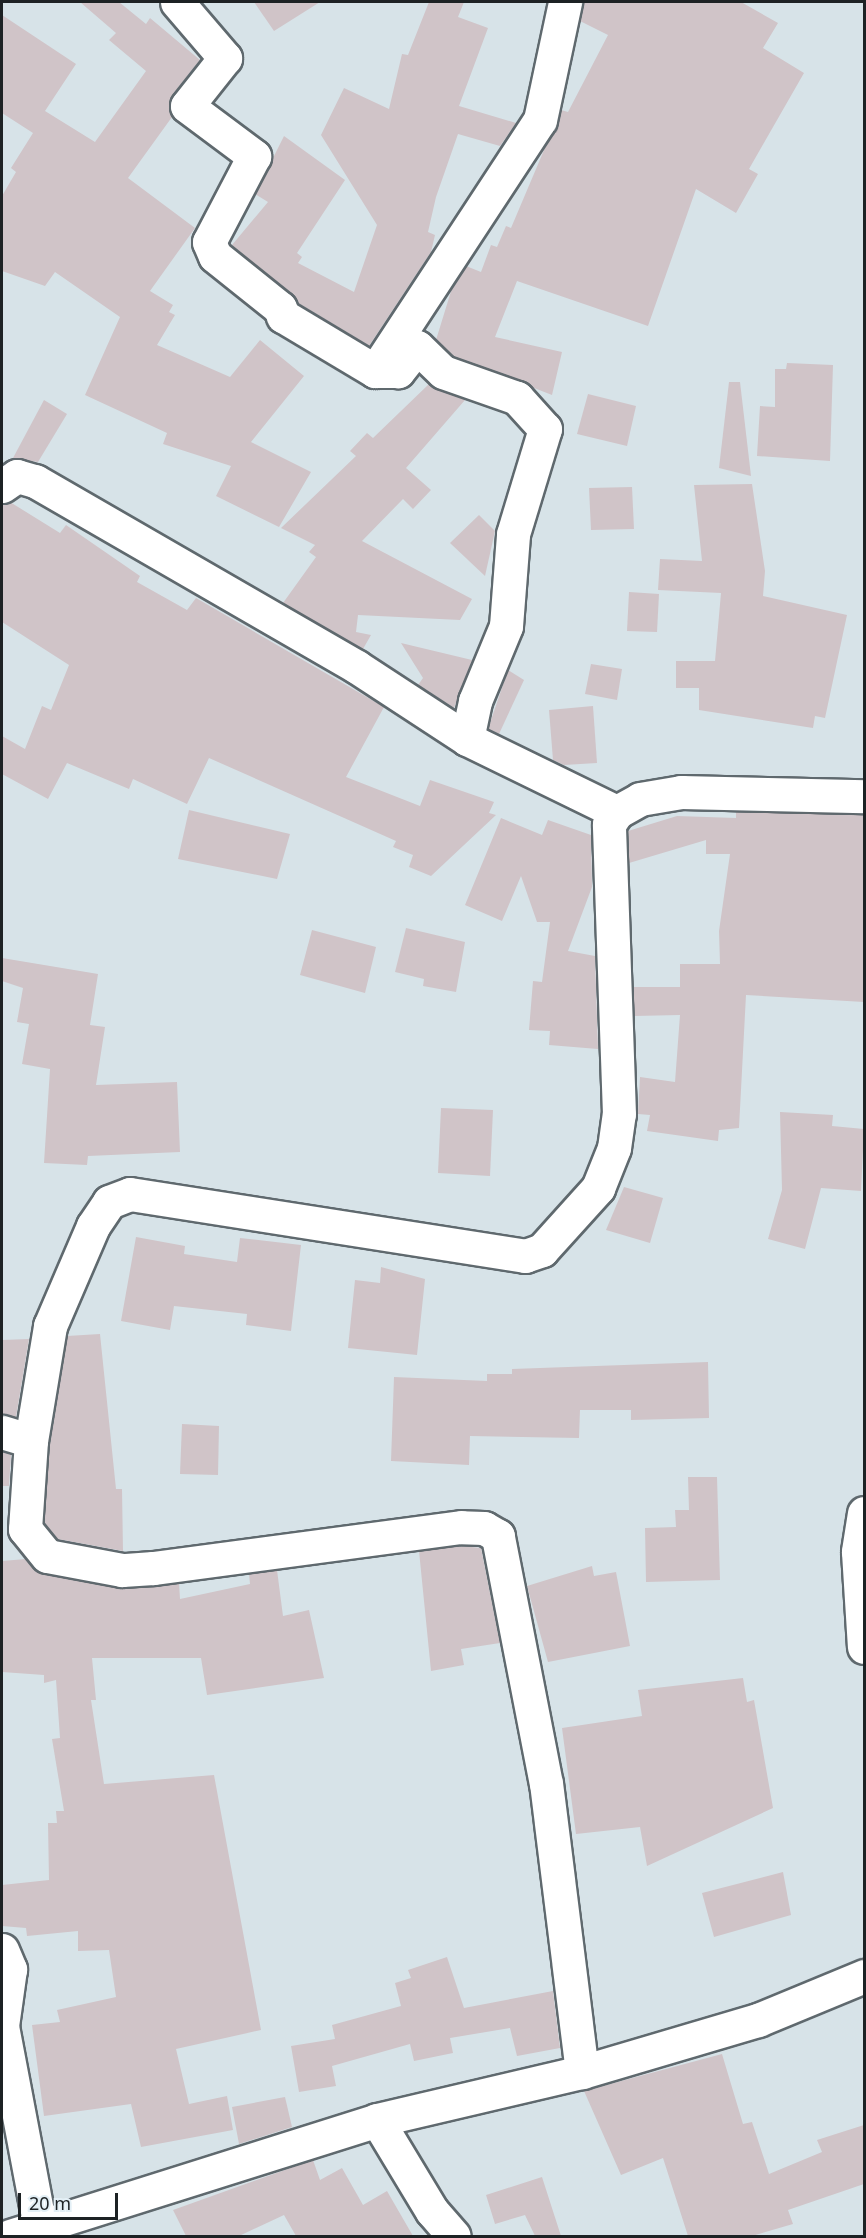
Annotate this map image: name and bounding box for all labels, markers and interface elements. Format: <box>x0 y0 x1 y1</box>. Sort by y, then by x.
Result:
scale bar <box>21 2181 122 2219</box>
text: 20 m <box>29 2191 71 2215</box>

